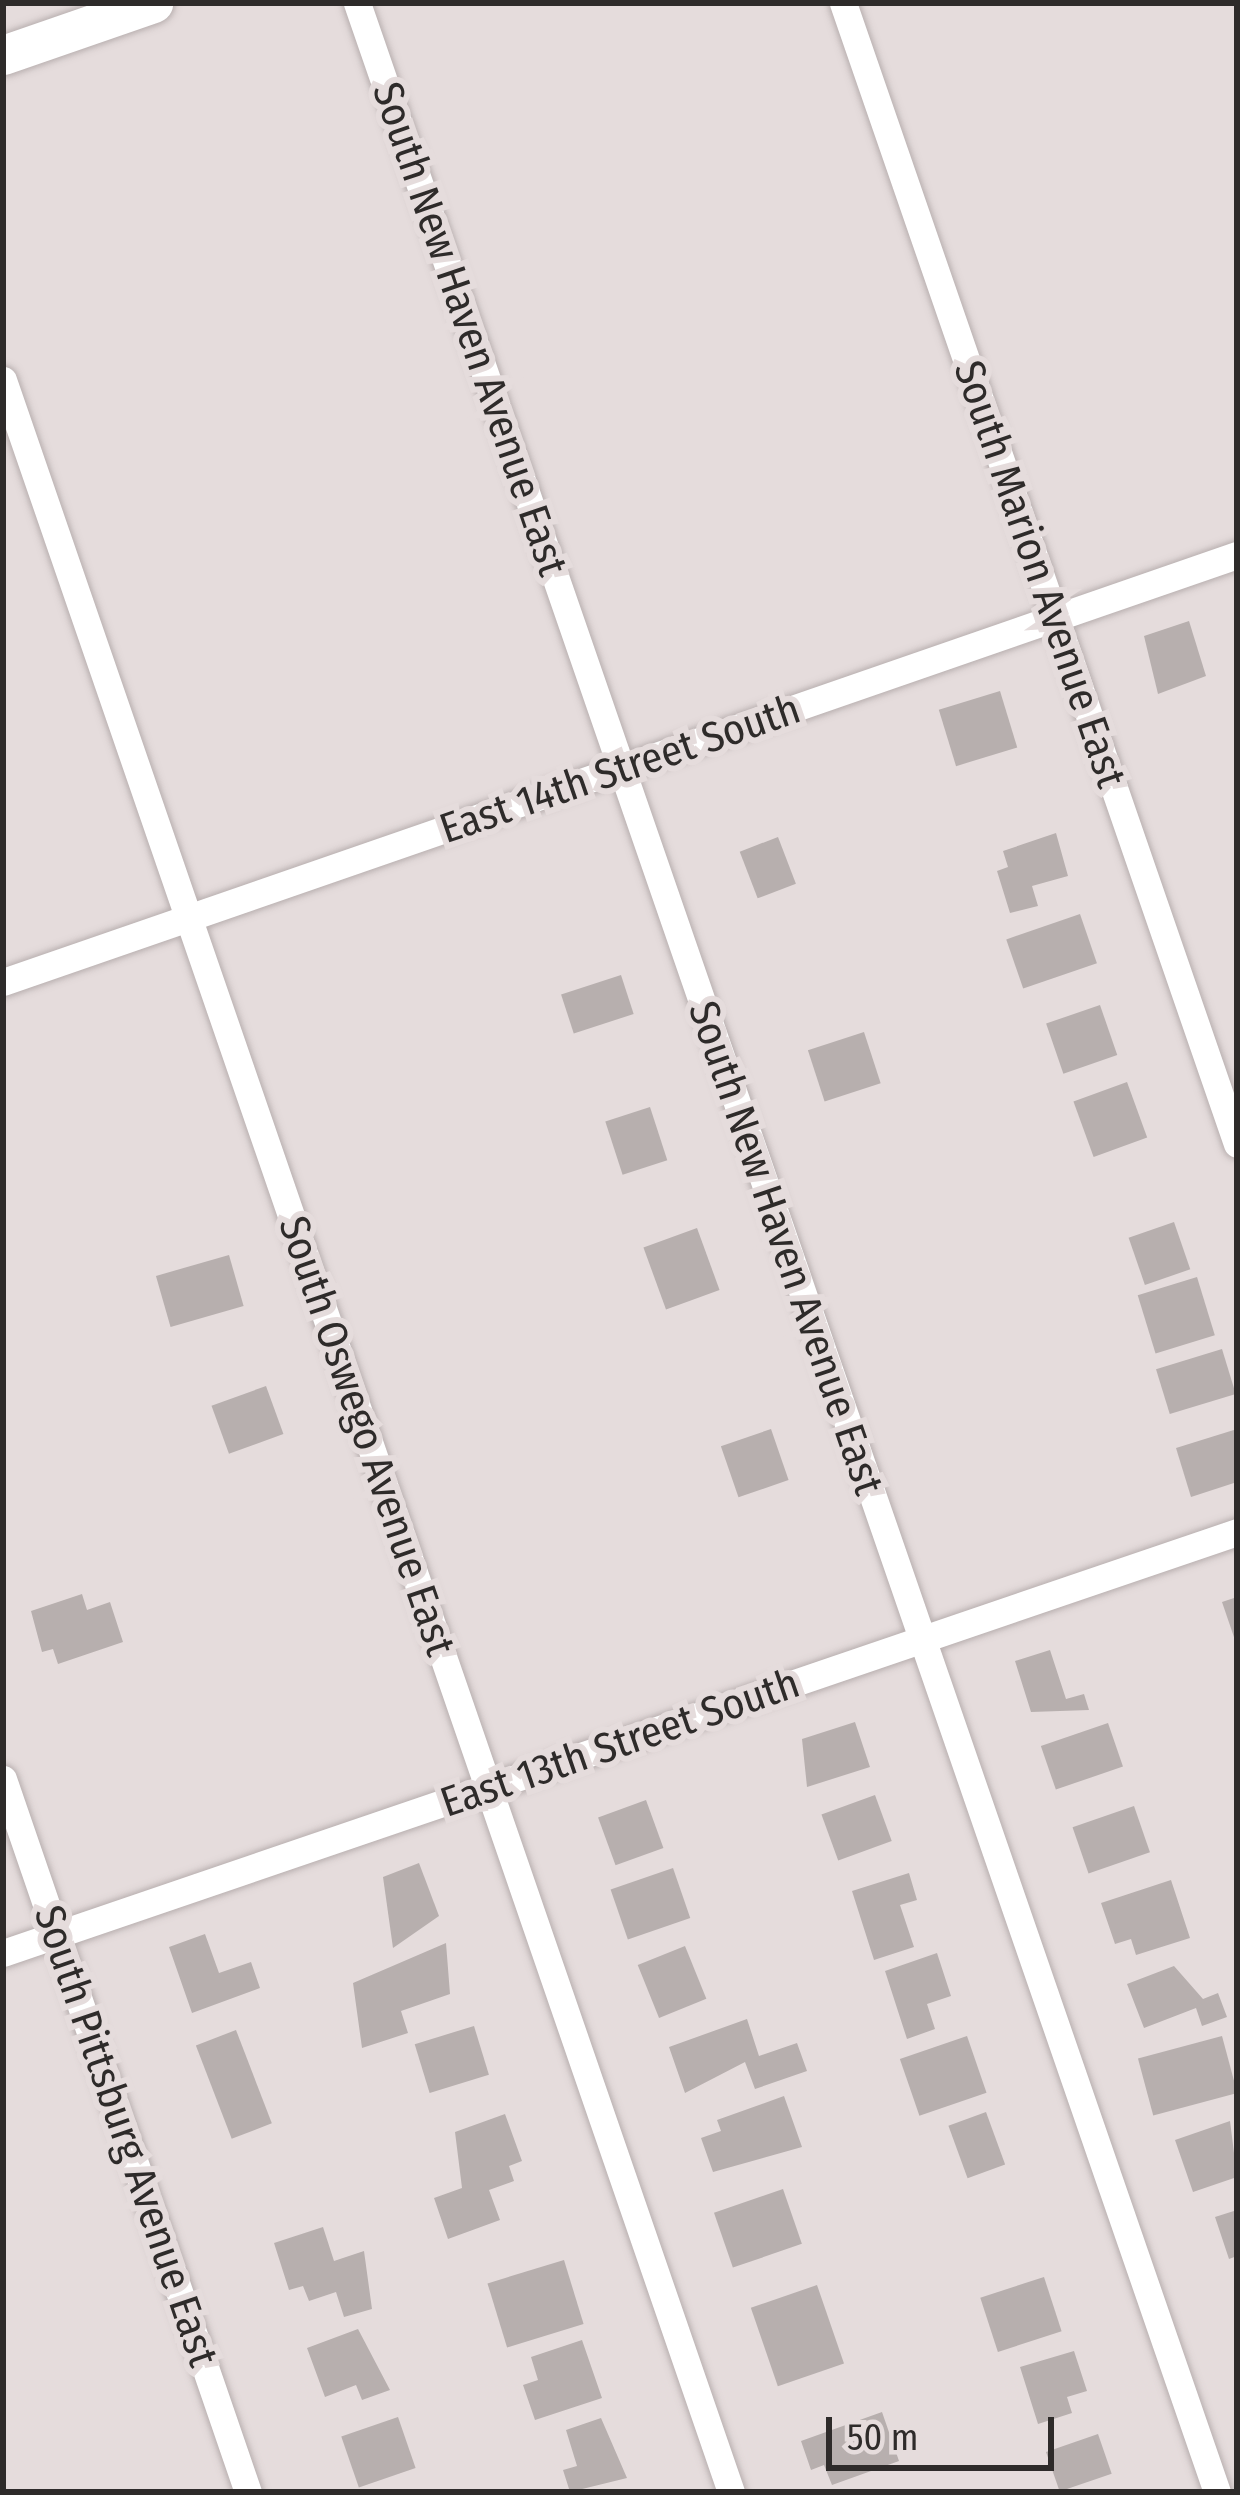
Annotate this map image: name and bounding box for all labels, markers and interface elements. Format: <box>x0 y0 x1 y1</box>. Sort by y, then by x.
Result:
street label: South New Haven Avenue East <box>362 76 578 582</box>
street label: South Marion Avenue East <box>943 354 1137 794</box>
street label: East 14th Street South <box>433 684 807 854</box>
street label: South New Haven Avenue East <box>678 995 894 1501</box>
street label: South Oswego Avenue East <box>268 1210 466 1662</box>
street label: East 13th Street South <box>434 1658 806 1828</box>
street label: South Pittsburg Avenue East <box>23 1899 229 2373</box>
scale bar <box>832 2393 1060 2467</box>
text: 50 m <box>847 2416 918 2460</box>

